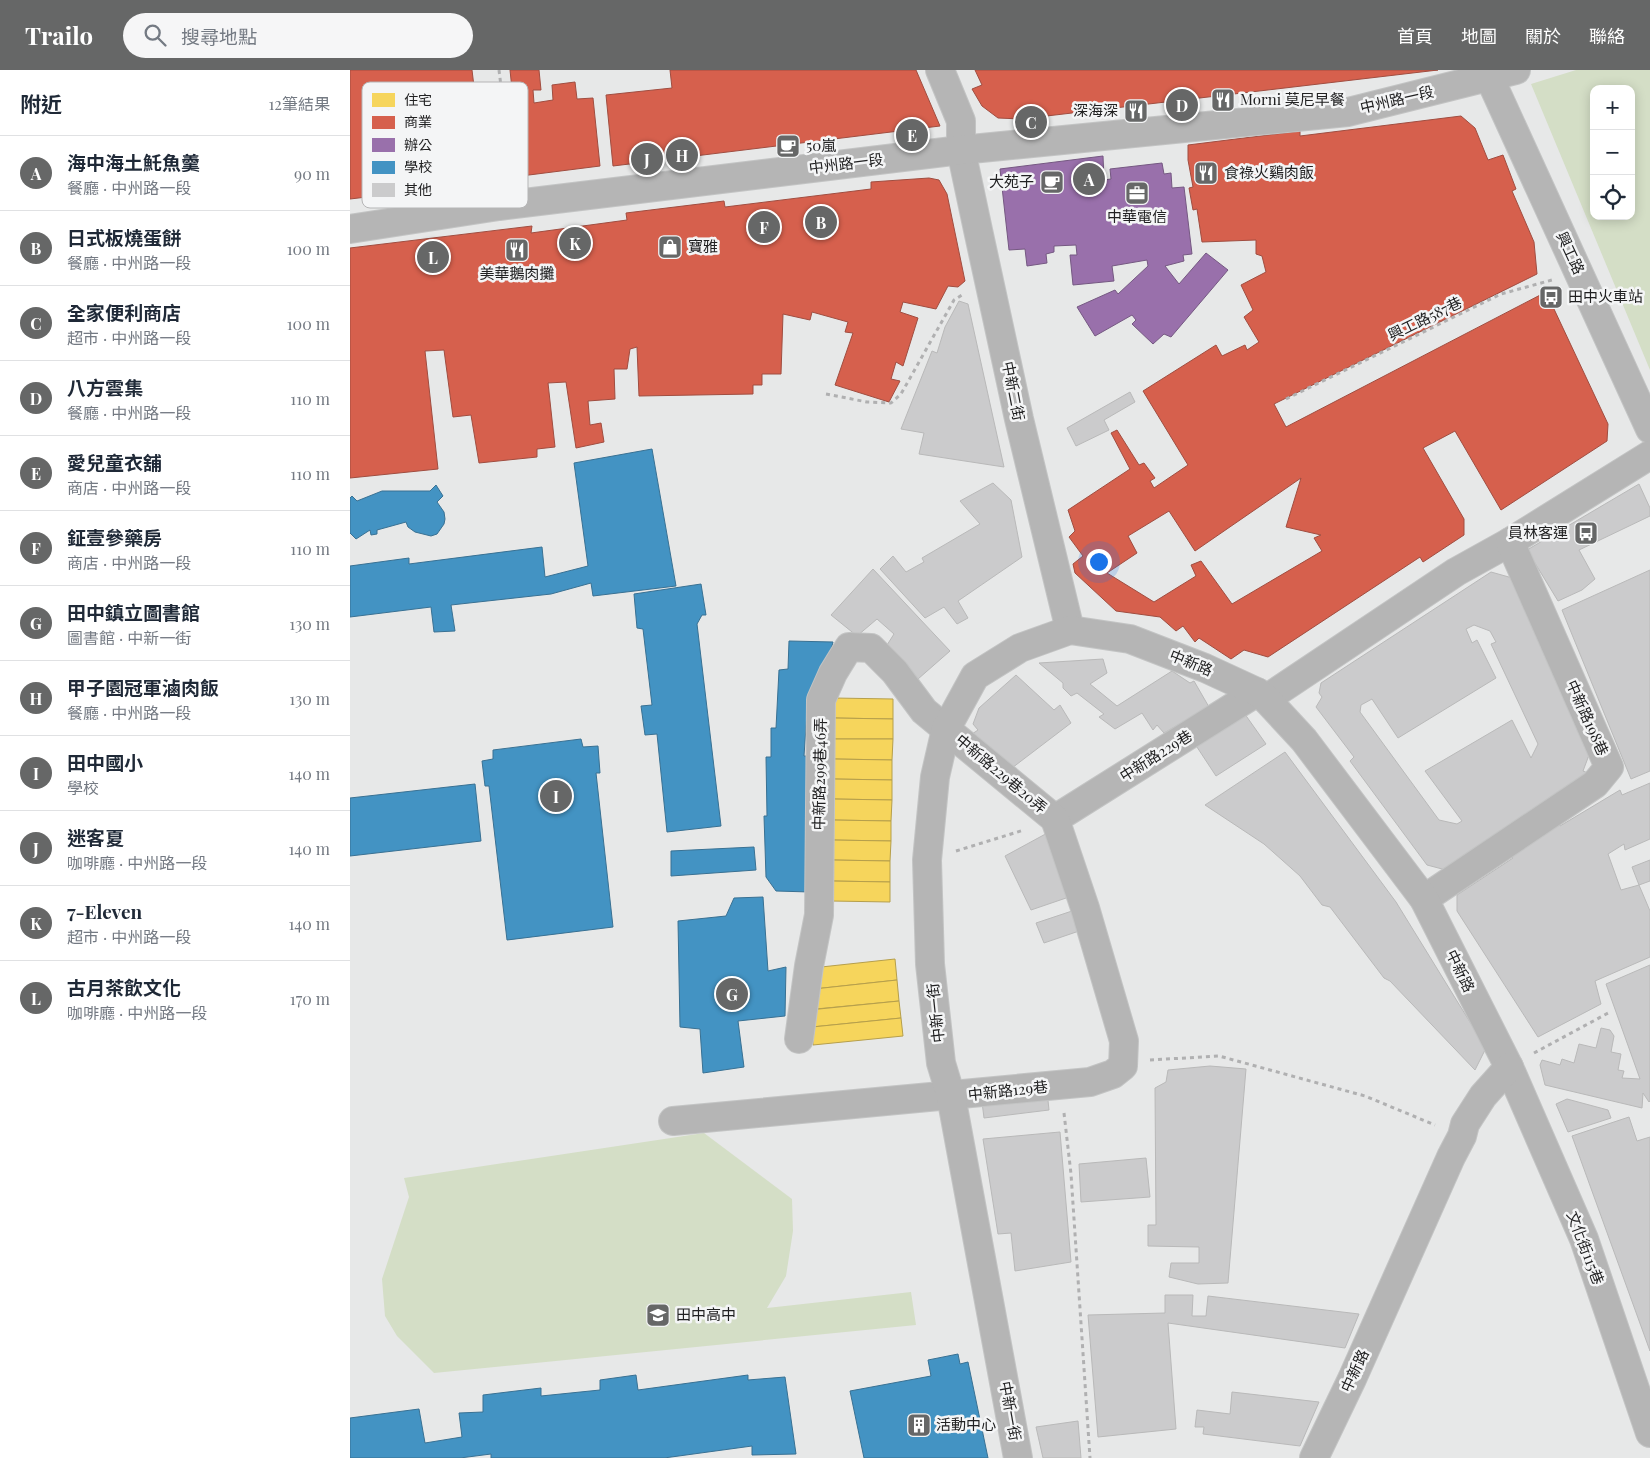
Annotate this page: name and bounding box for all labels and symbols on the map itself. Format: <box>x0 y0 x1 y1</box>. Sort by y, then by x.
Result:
street label: 中州路一段 <box>1358 81 1436 117</box>
legend <box>362 82 528 208</box>
pin: D <box>1166 86 1198 124</box>
restaurant icon: Morni 莫尼早餐 <box>1210 87 1236 113</box>
place label: Morni 莫尼早餐 <box>1240 89 1345 109</box>
text: 住宅 <box>404 90 432 109</box>
restaurant icon: 深海深 <box>1123 98 1149 124</box>
place label: 深海深 <box>1073 100 1118 120</box>
pin: C <box>1015 103 1047 141</box>
text: 商業 <box>404 112 432 131</box>
pin: E <box>896 116 928 154</box>
cafe icon: 50嵐 <box>775 133 801 159</box>
text: 辦公 <box>404 135 432 154</box>
place label: 50嵐 <box>806 135 836 155</box>
pin: H <box>666 136 698 174</box>
pin: J <box>631 140 663 178</box>
street label: 中州路一段 <box>807 149 884 178</box>
text: 學校 <box>404 157 432 176</box>
pin: A <box>1073 160 1105 198</box>
restaurant icon: 食祿火鷄肉飯 <box>1193 160 1219 186</box>
place label: 食祿火鷄肉飯 <box>1224 162 1314 182</box>
cafe icon: 大苑子 <box>1039 169 1065 195</box>
place label: 大苑子 <box>989 171 1034 191</box>
text: 其他 <box>404 180 432 199</box>
office icon: 中華電信 <box>1124 180 1150 206</box>
pin: B <box>805 203 837 241</box>
place label: 中華電信 <box>1107 206 1167 226</box>
pin: F <box>748 208 780 246</box>
pin: K <box>559 224 591 262</box>
street label: 興工路 <box>1552 228 1589 277</box>
shop icon: 寶雅 <box>657 234 683 260</box>
place label: 寶雅 <box>688 236 718 256</box>
restaurant icon: 美華鵝肉攤 <box>504 237 530 263</box>
pin: L <box>417 238 449 276</box>
place label: 美華鵝肉攤 <box>479 263 555 283</box>
bus stop icon: 田中火車站 <box>1538 284 1564 310</box>
place label: 田中火車站 <box>1568 286 1643 306</box>
street label: 興工路587巷 <box>1384 292 1465 345</box>
street label: 中新二街 <box>998 359 1030 422</box>
bus stop icon: 員林客運 <box>1573 520 1599 546</box>
place label: 員林客運 <box>1508 522 1568 542</box>
your location <box>1086 549 1112 575</box>
street label: 中新路 <box>1167 644 1216 680</box>
street label: 中新路198巷 <box>1562 677 1614 759</box>
street label: 中新路299巷46弄 <box>808 718 830 830</box>
street label: 中新路229巷 <box>1115 725 1196 785</box>
street label: 中新路229巷20弄 <box>952 729 1051 817</box>
pin: I <box>540 777 572 815</box>
street label: 中新路 <box>1442 946 1480 995</box>
pin: G <box>716 975 748 1013</box>
street label: 中新一街 <box>922 982 948 1044</box>
street label: 中新路129巷 <box>967 1076 1049 1104</box>
street label: 文化街115巷 <box>1563 1208 1609 1287</box>
school or university icon: 田中高中 <box>645 1302 671 1328</box>
place label: 田中高中 <box>676 1304 736 1324</box>
street label: 中新路 <box>1336 1346 1373 1395</box>
street label: 中新一街 <box>996 1380 1026 1442</box>
building icon: 活動中心 <box>906 1412 932 1438</box>
place label: 活動中心 <box>936 1414 996 1434</box>

